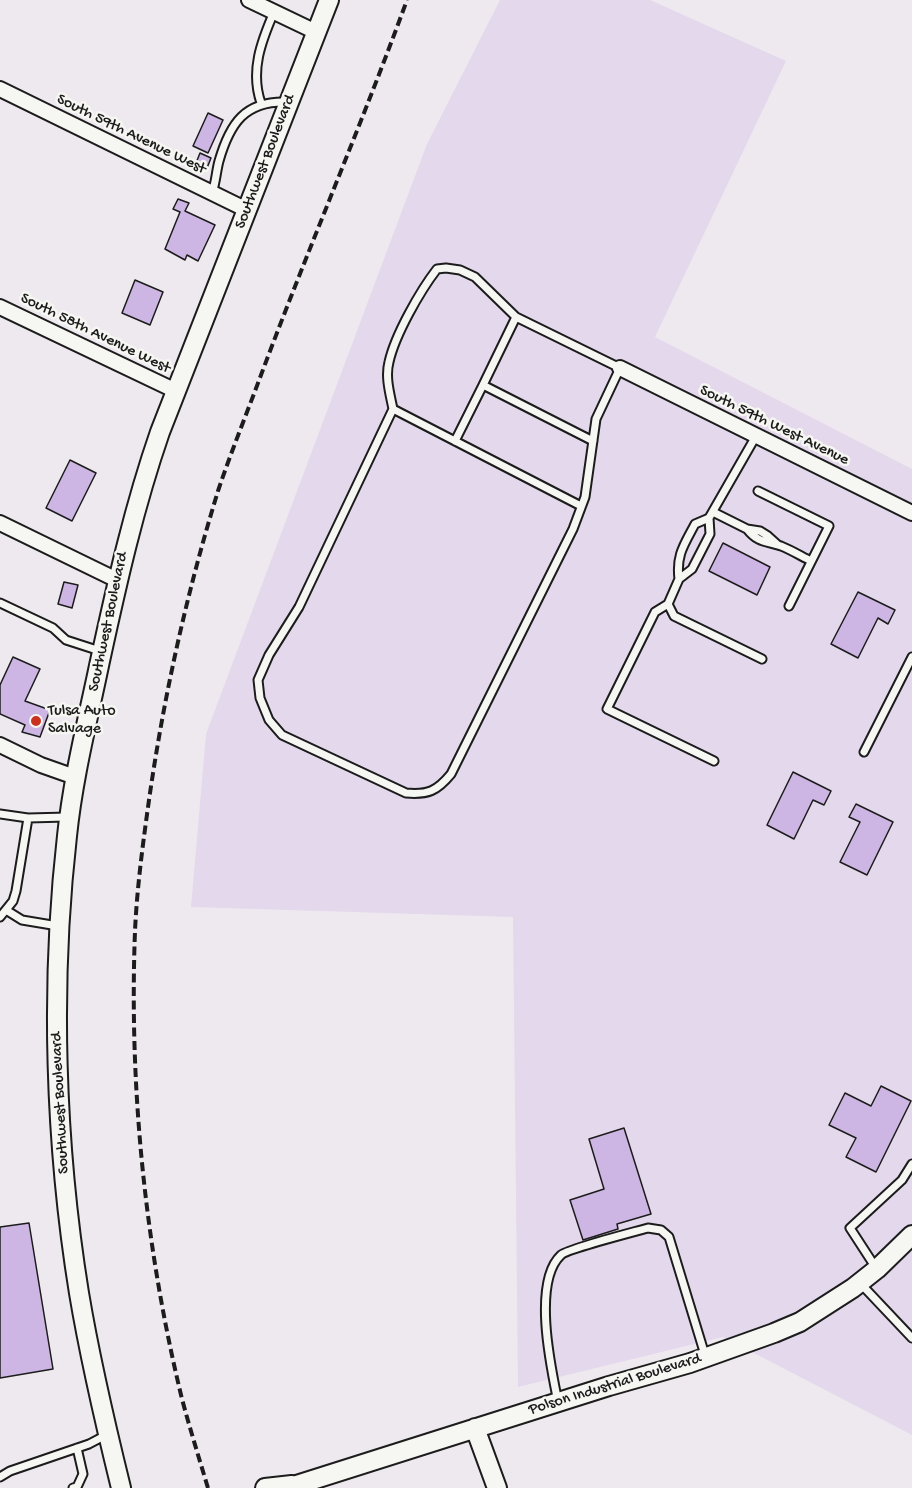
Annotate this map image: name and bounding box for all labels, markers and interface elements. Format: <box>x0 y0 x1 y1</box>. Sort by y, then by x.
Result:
street label: South 59th Avenue West <box>53 90 209 180</box>
street label: Southwest Boulevard <box>232 92 300 232</box>
street label: South 58th Avenue West <box>17 289 173 379</box>
street label: South 59th West Avenue <box>696 381 852 471</box>
street label: Southwest Boulevard <box>85 551 133 693</box>
place label: Tulsa Auto Salvage <box>48 702 116 740</box>
marker: Tulsa Auto Salvage <box>29 714 43 728</box>
street label: Southwest Boulevard <box>48 1032 74 1174</box>
street label: Polson Industrial Boulevard <box>527 1350 703 1420</box>

